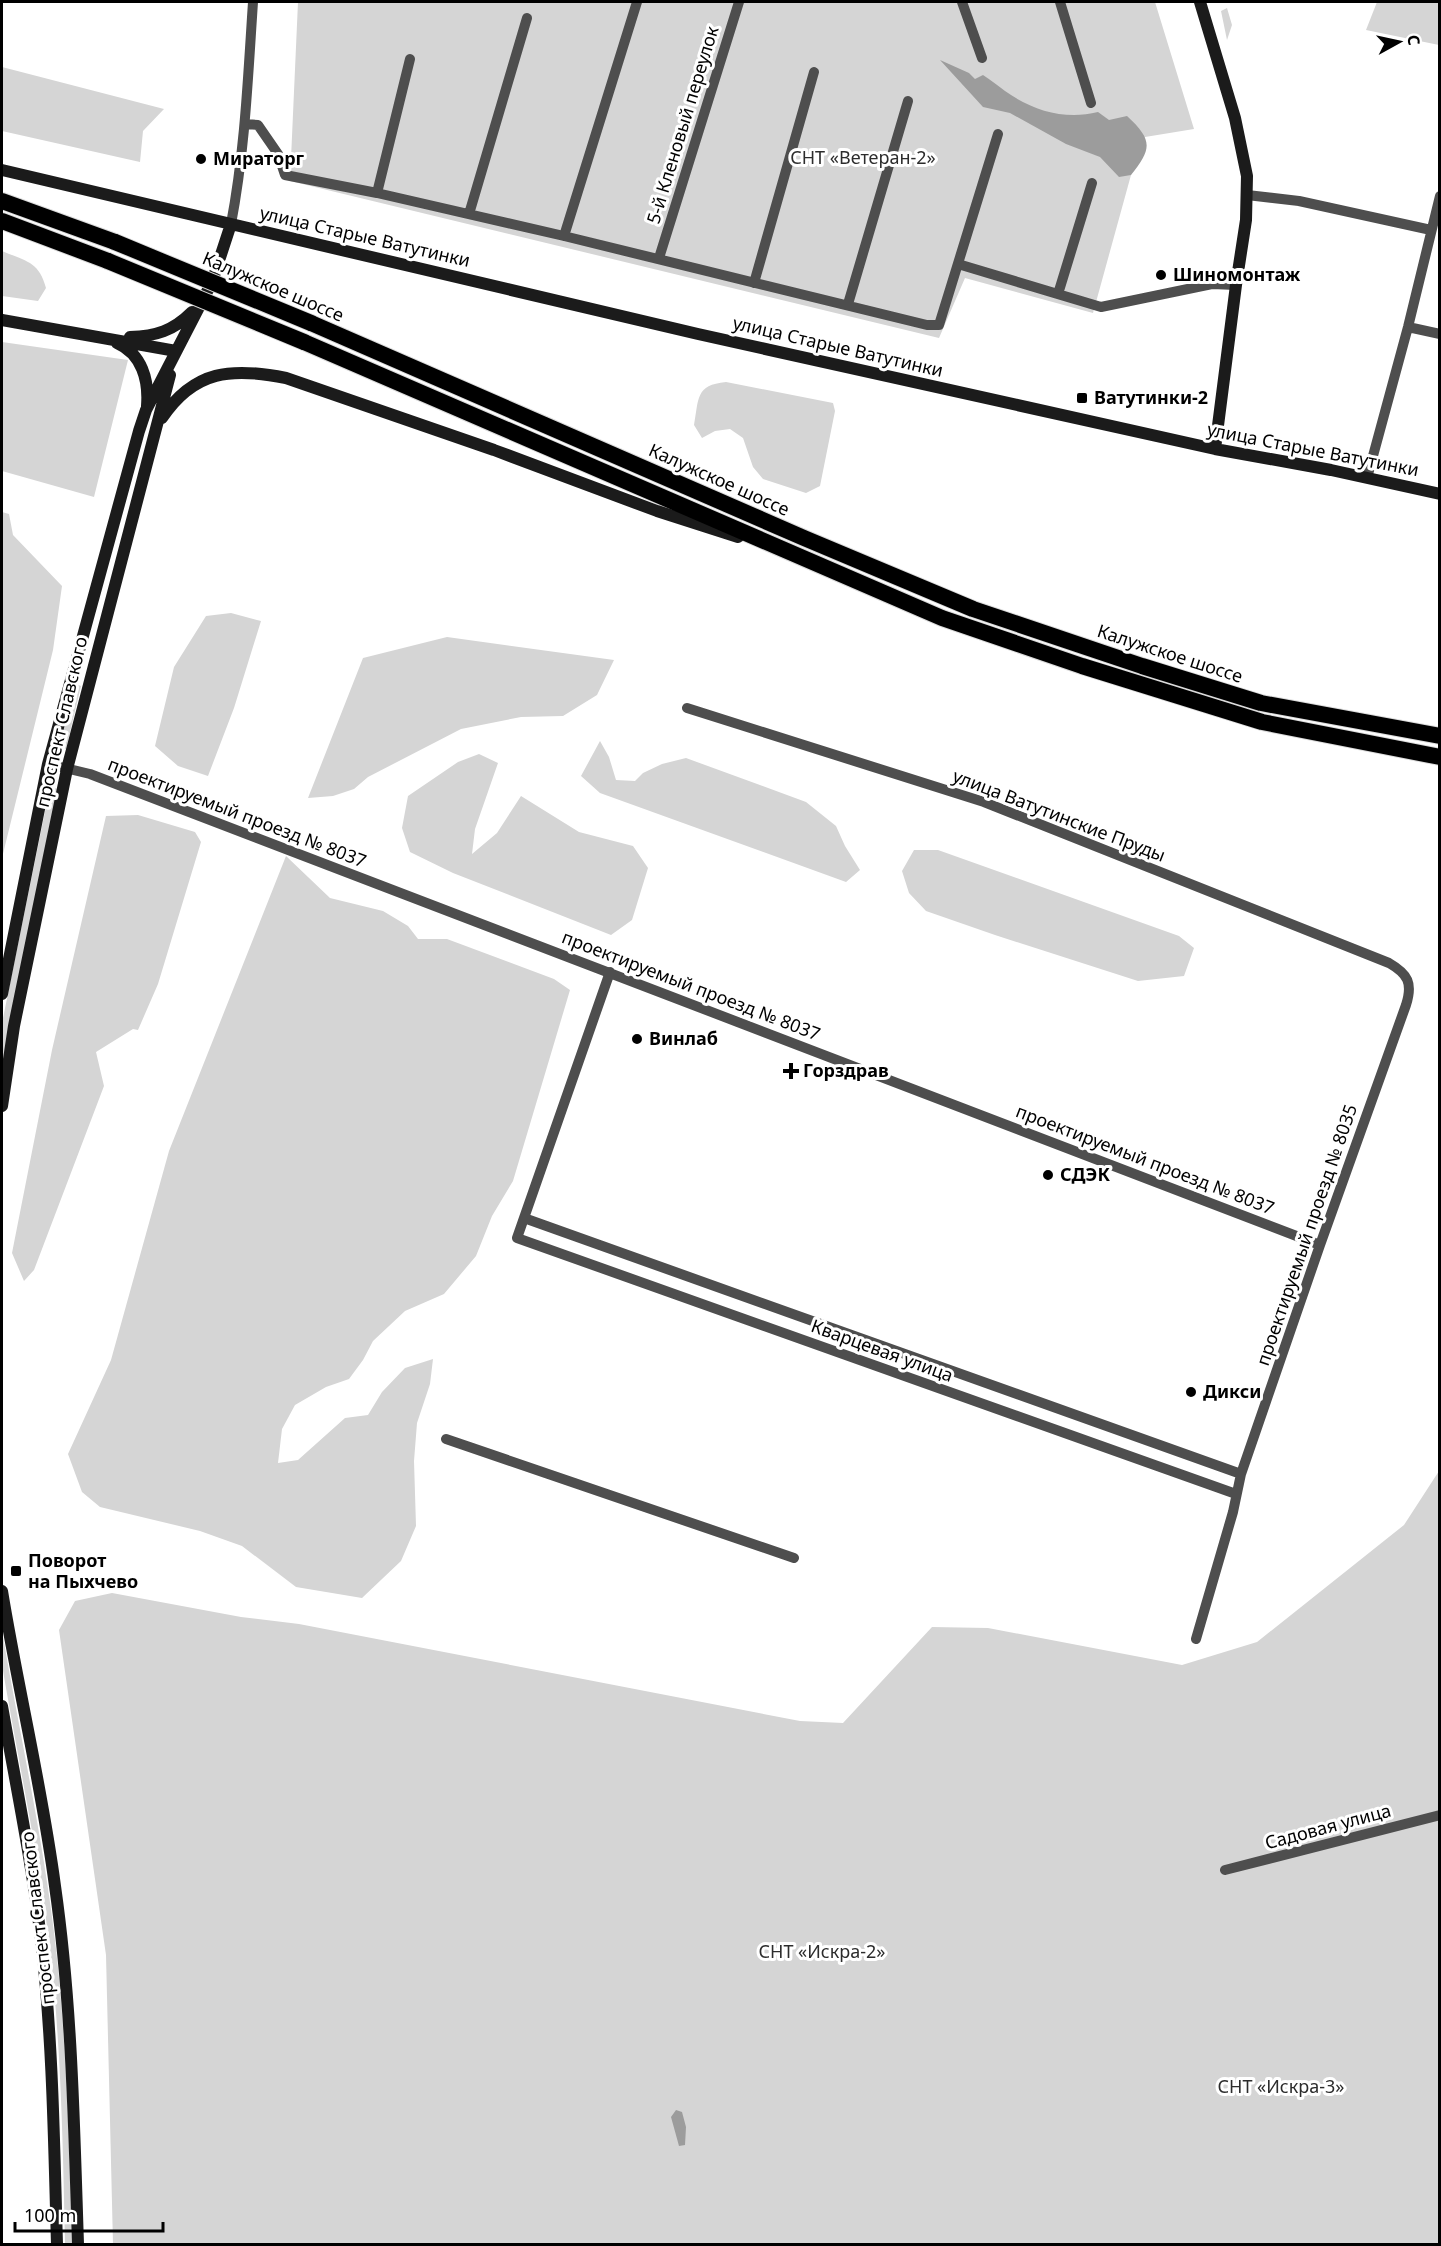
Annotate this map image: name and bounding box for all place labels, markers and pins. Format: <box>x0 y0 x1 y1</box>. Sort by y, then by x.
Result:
place label: Мираторг <box>213 146 305 170</box>
marker: Мираторг <box>194 152 208 166</box>
place label: Шиномонтаж <box>1173 262 1301 286</box>
marker: Шиномонтаж <box>1154 268 1168 282</box>
place label: Ватутинки-2 <box>1094 385 1208 409</box>
marker: Ватутинки-2 <box>1075 391 1089 405</box>
place label: Винлаб <box>649 1026 718 1050</box>
marker: Винлаб <box>630 1032 644 1046</box>
place label: Горздрав <box>803 1058 889 1082</box>
marker: Горздрав <box>784 1064 798 1078</box>
place label: СДЭК <box>1060 1162 1110 1186</box>
marker: СДЭК <box>1041 1168 1055 1182</box>
place label: Дикси <box>1203 1379 1261 1403</box>
marker: Дикси <box>1184 1385 1198 1399</box>
place label: Поворот на Пыхчево <box>28 1548 138 1593</box>
marker: Поворот на Пыхчево <box>9 1564 23 1578</box>

